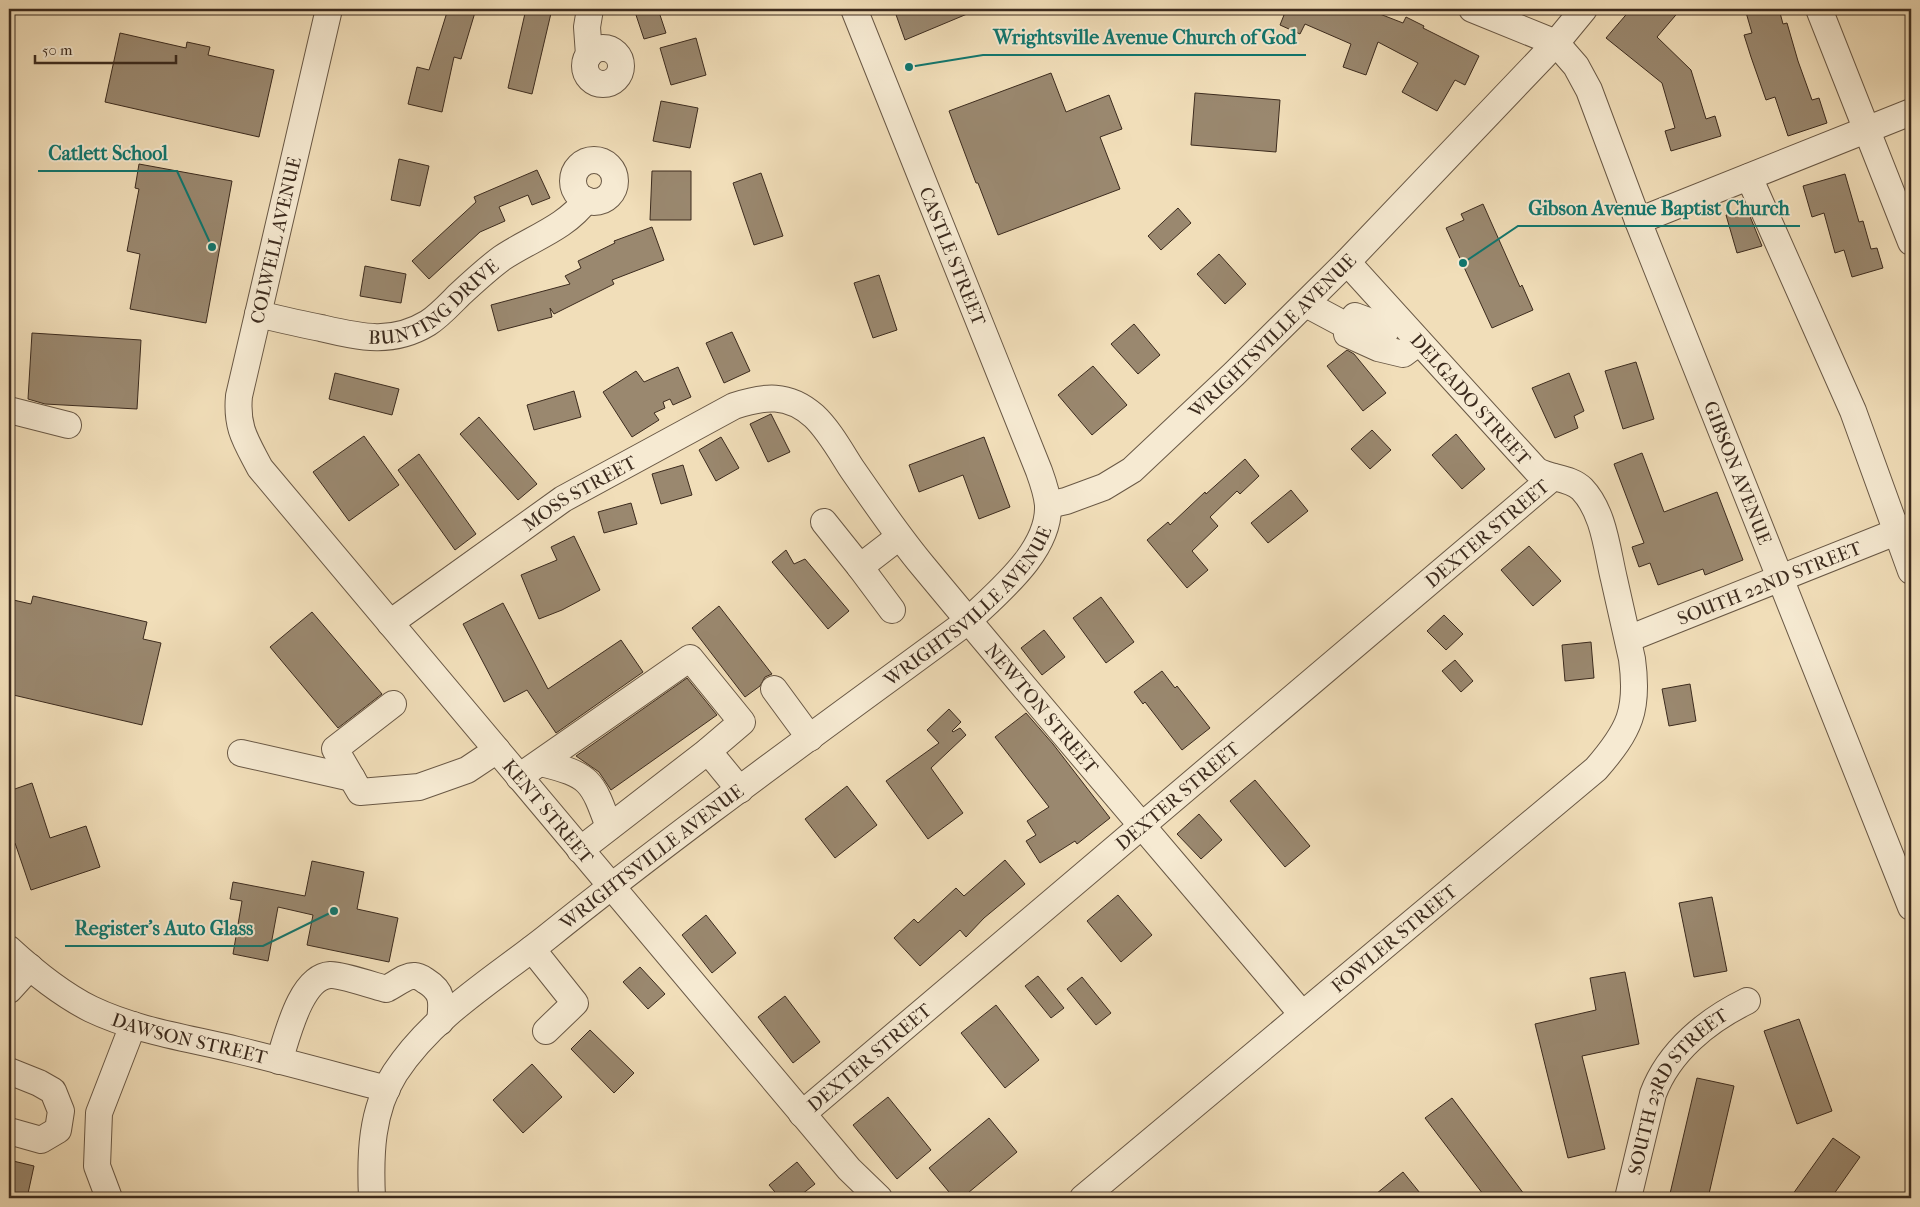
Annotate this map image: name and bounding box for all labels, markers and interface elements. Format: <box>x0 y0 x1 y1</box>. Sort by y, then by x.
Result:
callout: Wrightsville Avenue Church of God <box>983 20 1306 55</box>
text: Wrightsville Avenue Church of God <box>992 26 1298 49</box>
scale bar <box>35 32 176 64</box>
text: 50 m <box>42 41 73 59</box>
callout: Catlett School <box>38 136 177 171</box>
text: Catlett School <box>48 142 168 165</box>
street label: COLWELL AVENUE <box>246 154 306 326</box>
street label: CASTLE STREET <box>914 184 990 329</box>
callout: Gibson Avenue Baptist Church <box>1518 191 1800 226</box>
text: Gibson Avenue Baptist Church <box>1528 197 1791 220</box>
street label: WRIGHTSVILLE AVENUE <box>1184 249 1361 423</box>
street label: BUNTING DRIVE <box>368 255 503 349</box>
street label: DELGADO STREET <box>1406 329 1535 470</box>
street label: GIBSON AVENUE <box>1699 398 1776 548</box>
street label: MOSS STREET <box>519 451 640 536</box>
street label: DEXTER STREET <box>1421 475 1554 593</box>
street label: WRIGHTSVILLE AVENUE <box>879 523 1057 692</box>
street label: SOUTH 22ND STREET <box>1674 537 1865 630</box>
street label: NEWTON STREET <box>980 639 1103 778</box>
street label: DEXTER STREET <box>1111 738 1244 855</box>
street label: KENT STREET <box>498 755 598 868</box>
street label: WRIGHTSVILLE AVENUE <box>555 780 748 935</box>
street label: FOWLER STREET <box>1327 880 1462 998</box>
callout: Register's Auto Glass <box>65 911 263 946</box>
text: Register's Auto Glass <box>75 917 254 940</box>
street label: DEXTER STREET <box>803 999 936 1117</box>
street label: SOUTH 23RD STREET <box>1624 1004 1732 1177</box>
street label: DAWSON STREET <box>109 1009 269 1069</box>

